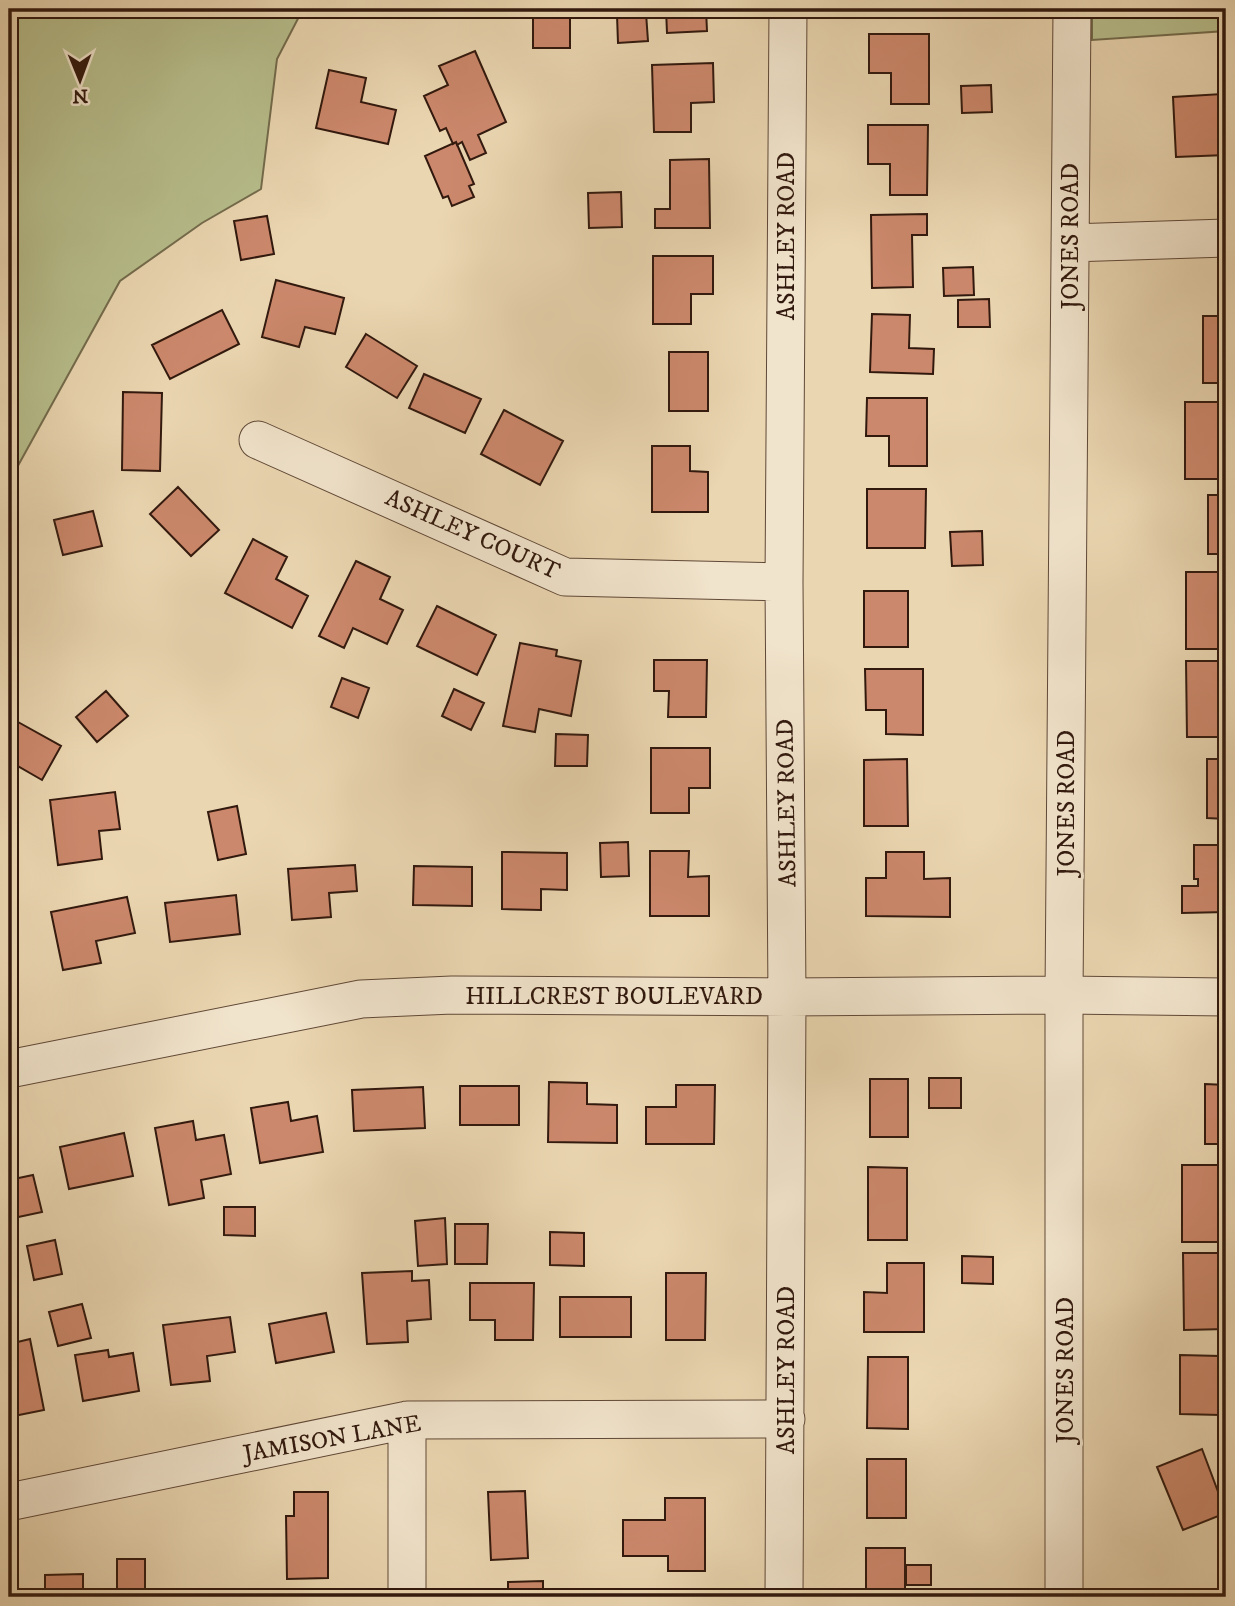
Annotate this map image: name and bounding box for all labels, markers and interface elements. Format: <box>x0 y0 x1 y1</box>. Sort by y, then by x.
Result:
north arrow <box>46 46 116 116</box>
text: N <box>72 84 88 107</box>
street label: ASHLEY ROAD <box>772 152 802 320</box>
street label: JONES ROAD <box>1056 163 1086 311</box>
street label: ASHLEY COURT <box>381 483 565 587</box>
street label: ASHLEY ROAD <box>771 719 803 887</box>
street label: JONES ROAD <box>1052 730 1082 878</box>
street label: HILLCREST BOULEVARD <box>465 982 763 1012</box>
street label: ASHLEY ROAD <box>772 1286 802 1454</box>
street label: JONES ROAD <box>1051 1297 1081 1445</box>
street label: JAMISON LANE <box>239 1409 423 1470</box>

